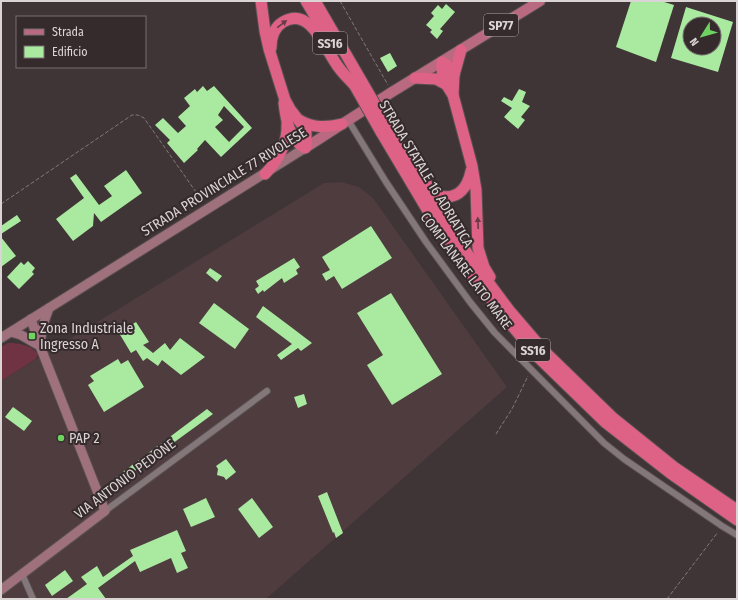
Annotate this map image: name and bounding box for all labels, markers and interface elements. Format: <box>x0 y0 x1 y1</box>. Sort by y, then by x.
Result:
road number: SP77 <box>484 14 518 36</box>
legend <box>16 16 146 68</box>
north arrow <box>682 16 722 56</box>
one-way arrow <box>276 20 287 28</box>
text: Strada <box>52 25 84 39</box>
road number: SS16 <box>313 32 347 54</box>
text: N <box>687 35 702 48</box>
text: Edificio <box>52 45 88 59</box>
street label: STRADA STATALE 16 ADRIATICA <box>375 97 477 251</box>
street label: STRADA PROVINCIALE 77 RIVOLESE <box>138 124 310 240</box>
street label: COMPLANARE LATO MARE <box>416 209 516 333</box>
one-way arrow <box>474 217 481 229</box>
place label: Zona Industriale Ingresso A <box>40 320 133 353</box>
marker: Zona Industriale Ingresso A <box>27 331 37 341</box>
road number: SS16 <box>516 339 550 361</box>
place label: PAP 2 <box>69 430 100 447</box>
marker: PAP 2 <box>56 433 66 443</box>
street label: VIA ANTONIO PEDONE <box>71 435 179 523</box>

